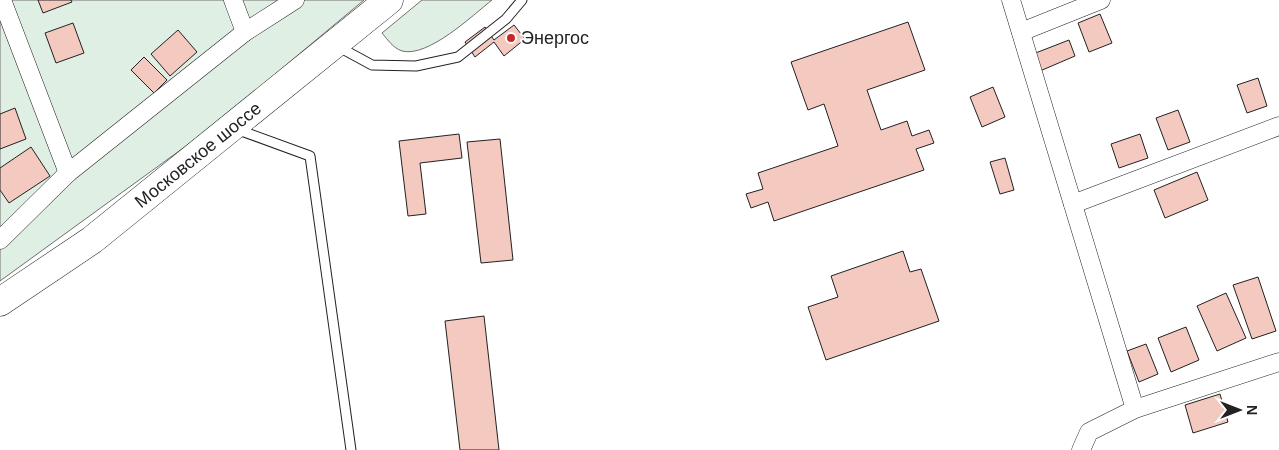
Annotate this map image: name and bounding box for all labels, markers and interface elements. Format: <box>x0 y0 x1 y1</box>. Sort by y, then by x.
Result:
place label: Энергос <box>521 28 589 48</box>
marker: Энергос <box>505 32 517 44</box>
street label: Московское шоссе <box>131 98 265 212</box>
north arrow <box>1214 385 1264 435</box>
text: N <box>1244 405 1260 415</box>

